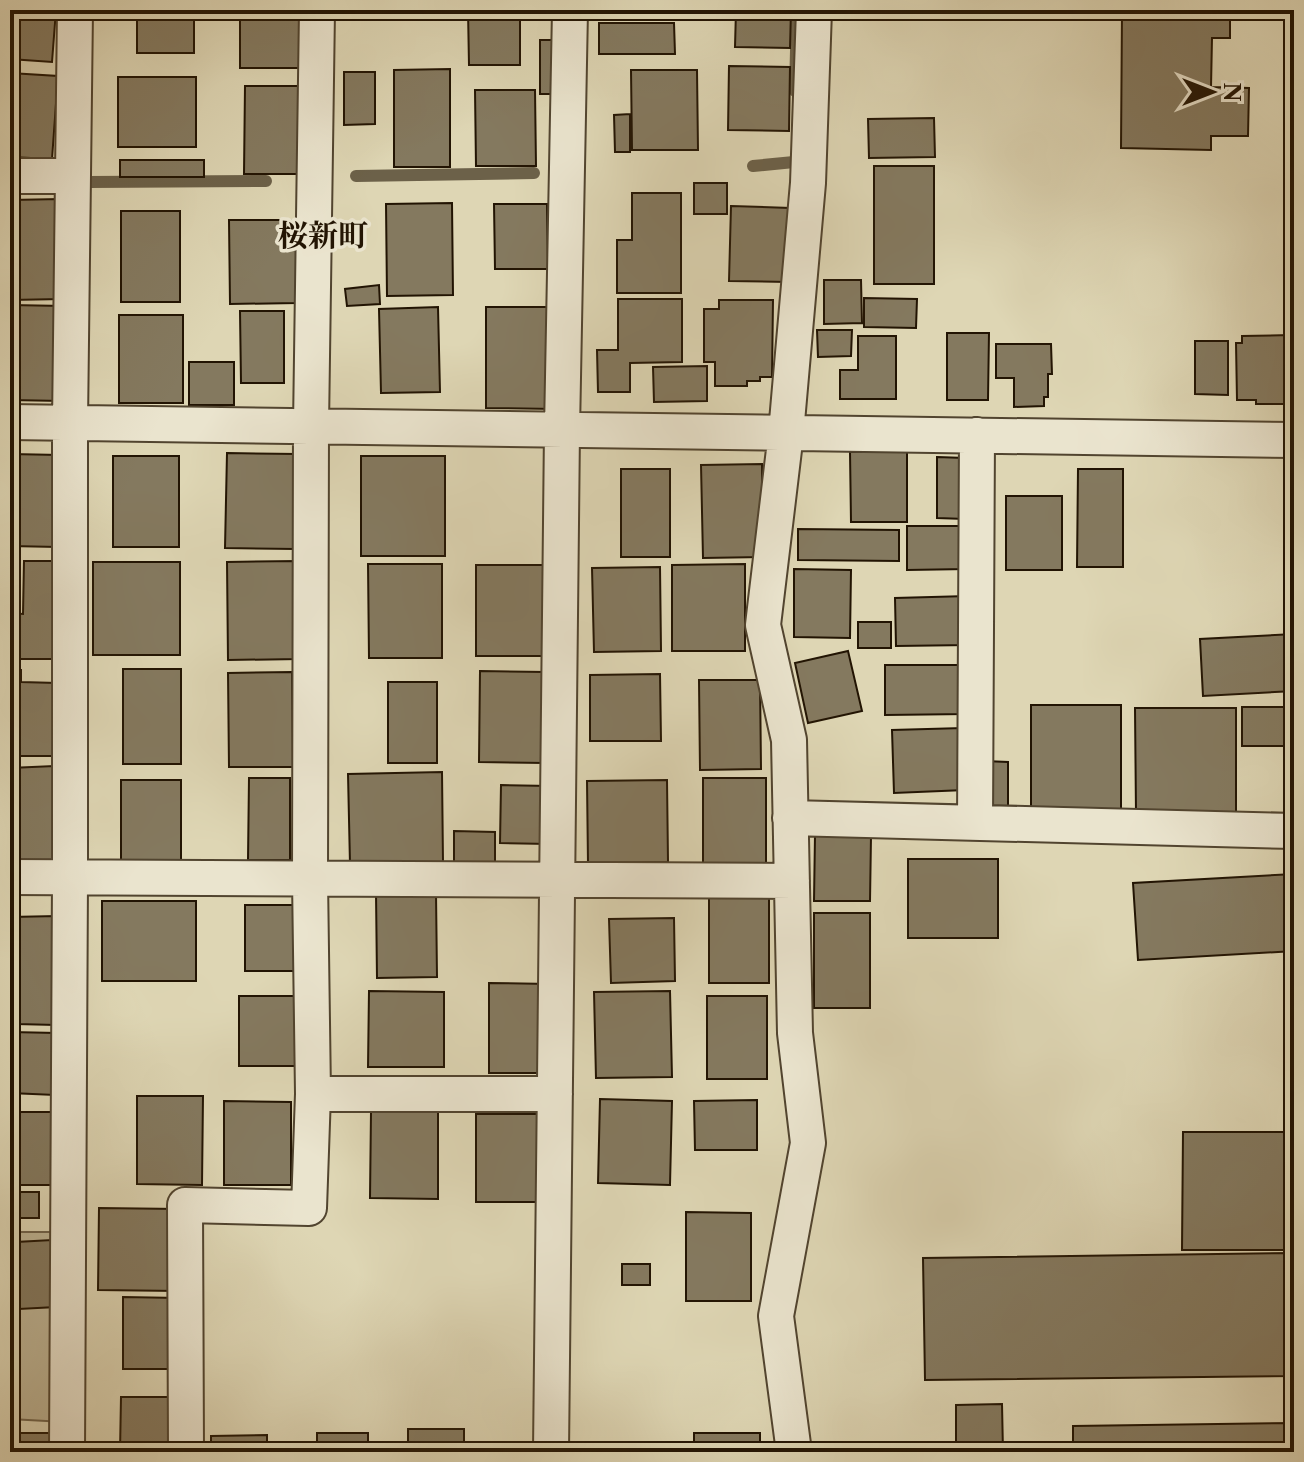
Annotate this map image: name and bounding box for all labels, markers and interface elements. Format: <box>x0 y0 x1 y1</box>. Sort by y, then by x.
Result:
north arrow <box>1172 52 1252 132</box>
text: N <box>1218 82 1245 102</box>
district label: 桜新町 <box>278 217 368 254</box>

